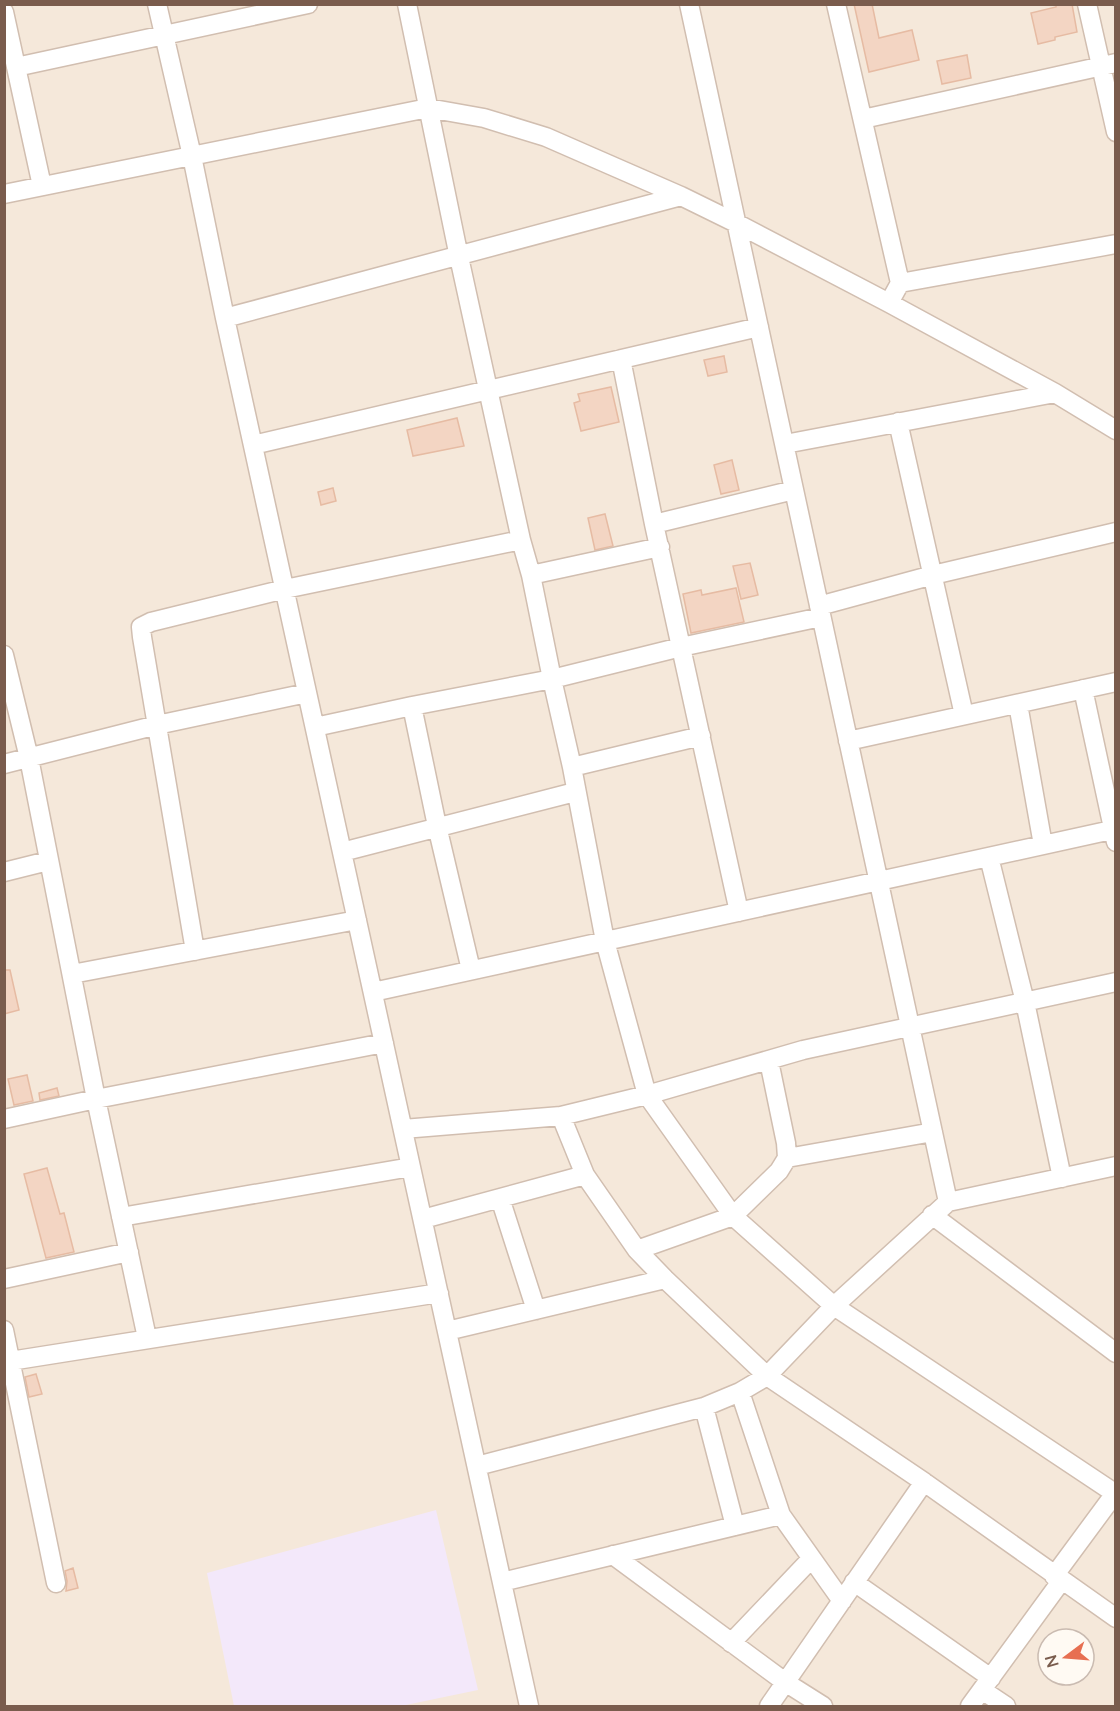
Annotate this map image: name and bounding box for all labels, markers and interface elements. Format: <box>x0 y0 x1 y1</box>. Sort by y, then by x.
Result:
north arrow <box>1036 1627 1096 1687</box>
text: N <box>1040 1653 1062 1670</box>

